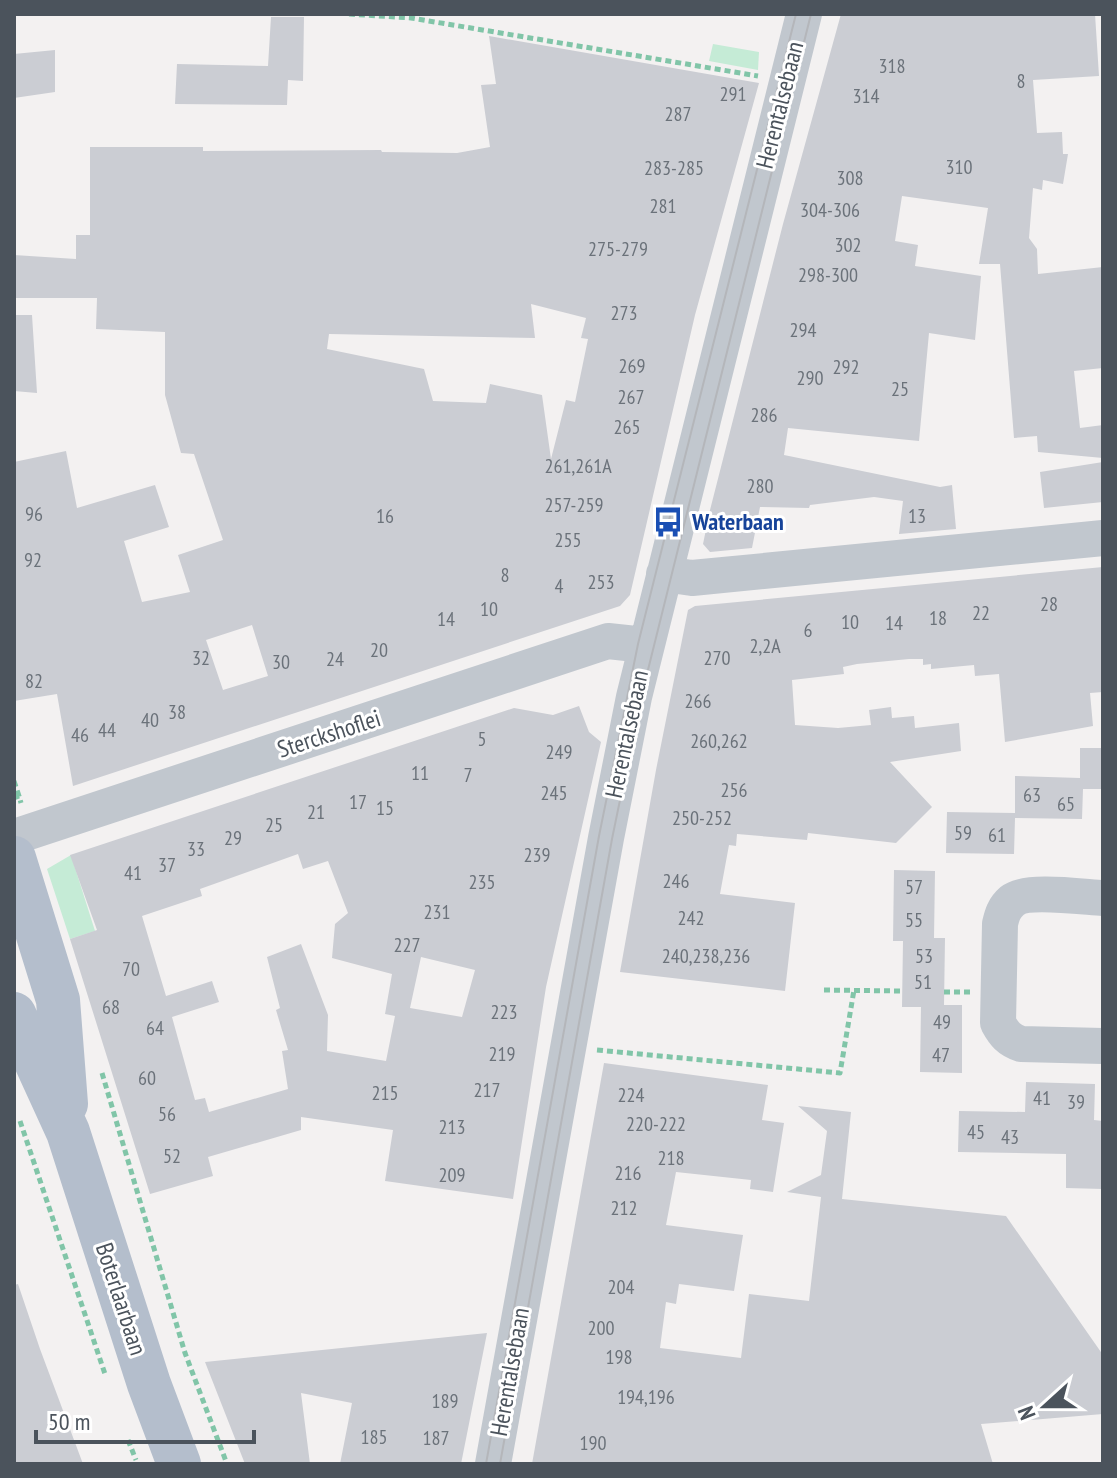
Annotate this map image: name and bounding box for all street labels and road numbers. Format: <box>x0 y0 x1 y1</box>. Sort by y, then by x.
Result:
street label: Herentalsebaan <box>749 38 810 172</box>
street label: Herentalsebaan <box>598 667 655 801</box>
street label: Sterckshoflei <box>273 702 384 765</box>
street label: Boterlaarbaan <box>89 1239 154 1359</box>
street label: Herentalsebaan <box>483 1305 536 1439</box>

